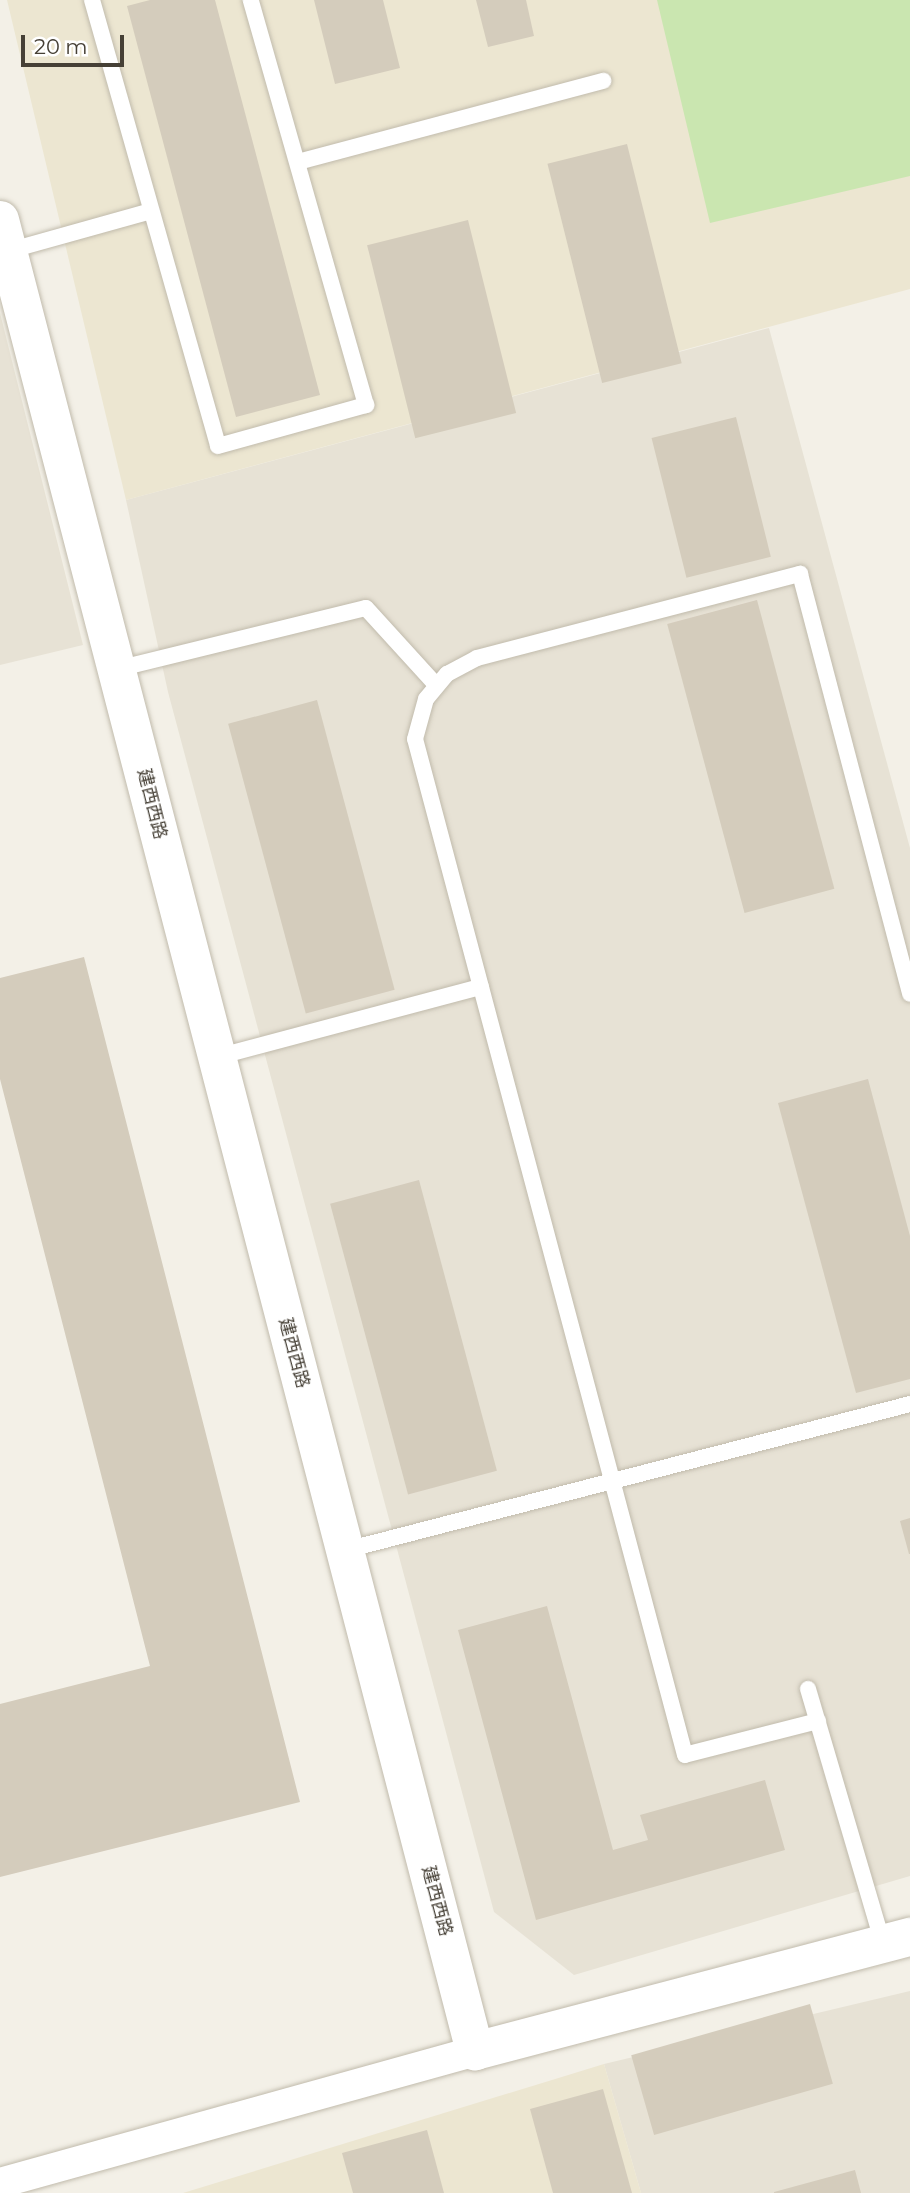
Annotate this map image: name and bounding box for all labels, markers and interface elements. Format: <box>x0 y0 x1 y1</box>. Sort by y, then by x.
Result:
scale bar <box>24 21 128 65</box>
text: 20 m <box>34 34 88 59</box>
street label: 建西西路 <box>133 766 171 842</box>
street label: 建西西路 <box>274 1315 314 1391</box>
street label: 建西西路 <box>417 1863 457 1939</box>

